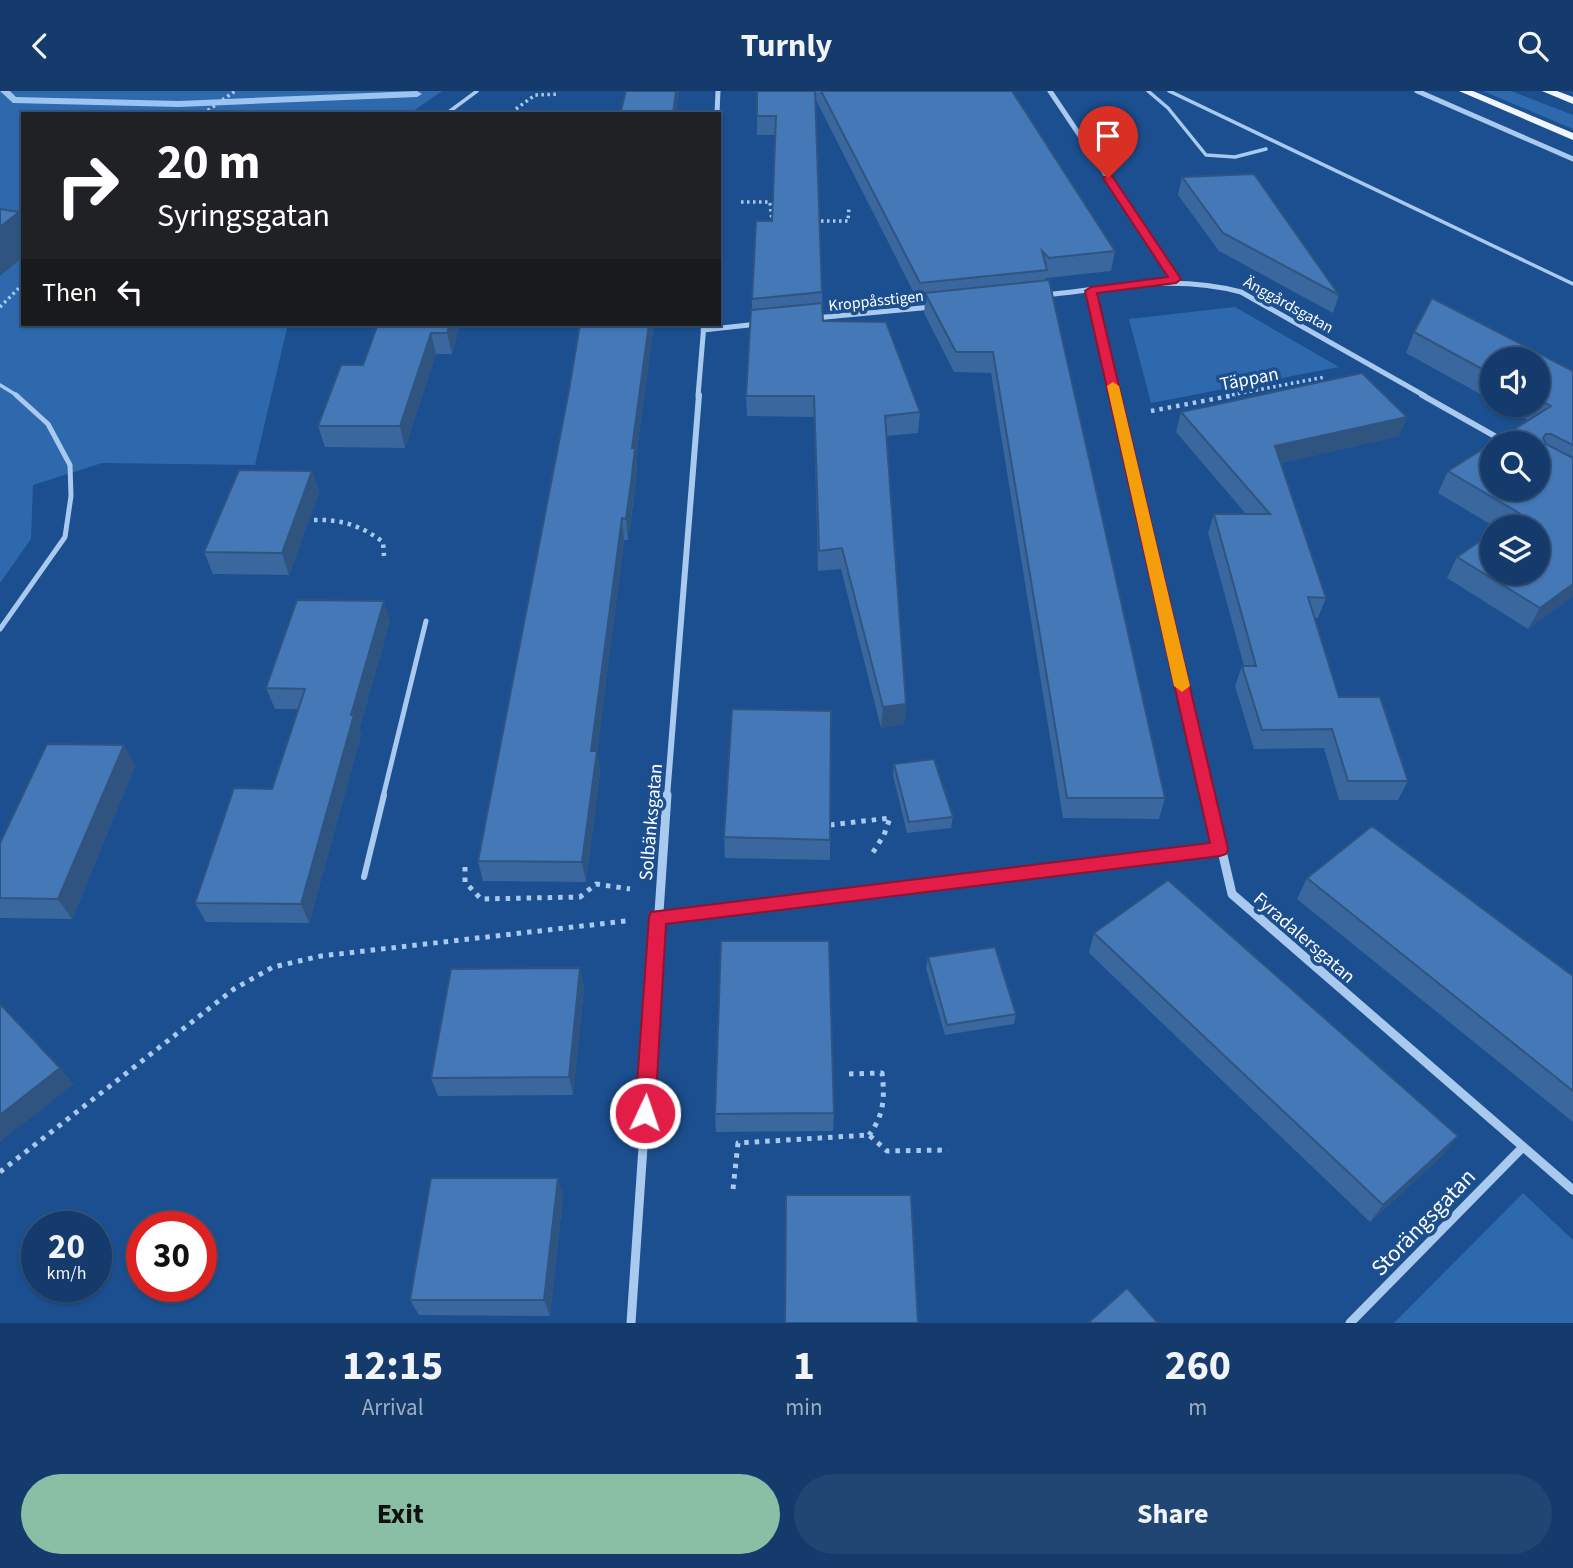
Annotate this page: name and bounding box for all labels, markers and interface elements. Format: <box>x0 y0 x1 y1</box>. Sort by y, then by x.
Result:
text: Turnly <box>741 23 832 69</box>
icon: back <box>21 27 59 65</box>
icon: search <box>1514 27 1552 65</box>
pin <box>1078 106 1138 178</box>
icon: arrive <box>1089 117 1127 155</box>
text: 20 m <box>157 128 261 198</box>
icon: right <box>42 140 133 231</box>
text: Syringsgatan <box>157 193 330 239</box>
street label: Änggårdsgatan <box>1239 271 1338 339</box>
icon: left <box>111 273 149 311</box>
text: Then <box>42 274 97 311</box>
street label: Kroppåsstigen <box>827 285 925 317</box>
map controls <box>1480 347 1550 585</box>
button: sound <box>1480 347 1550 417</box>
street label: Täppan <box>1218 361 1281 398</box>
button: search <box>1480 431 1550 501</box>
button: layers <box>1480 515 1550 585</box>
street label: Solbänksgatan <box>633 762 670 882</box>
street label: Fyradalersgatan <box>1247 886 1361 990</box>
position arrow <box>608 1076 682 1150</box>
street label: Storängsgatan <box>1363 1161 1483 1284</box>
speed limit sign: 30 <box>126 1211 217 1302</box>
text: 20 <box>48 1222 85 1272</box>
text: km/h <box>47 1261 86 1286</box>
text: 12:15 <box>342 1336 443 1396</box>
text: 1 <box>793 1336 815 1396</box>
text: 260 <box>1164 1336 1231 1396</box>
text: Arrival <box>362 1391 424 1424</box>
text: min <box>785 1391 823 1424</box>
text: m <box>1188 1391 1207 1424</box>
button: Exit <box>21 1474 780 1554</box>
button: Share <box>794 1474 1552 1554</box>

